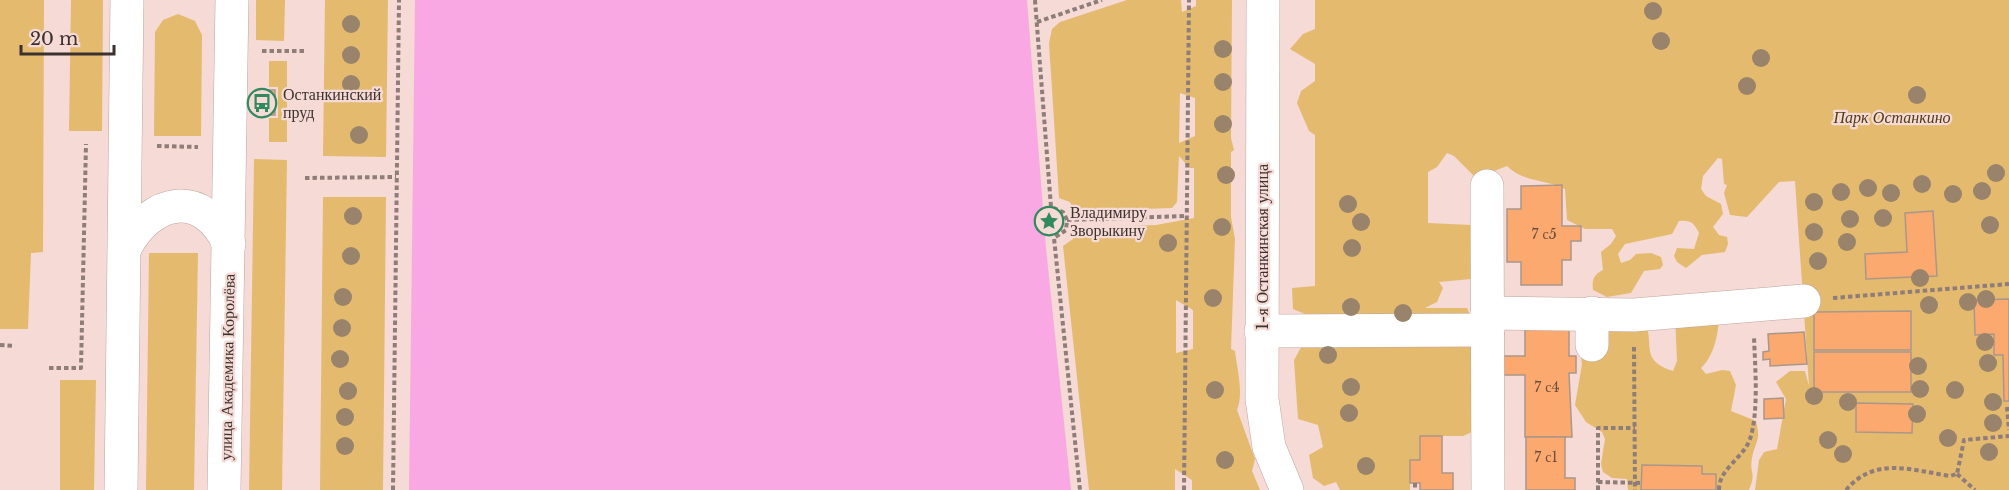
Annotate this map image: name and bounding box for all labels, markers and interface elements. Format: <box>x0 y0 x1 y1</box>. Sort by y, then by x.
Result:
scale bar <box>21 18 114 56</box>
text: 20 m <box>30 28 78 50</box>
place label: Останкинский пруд <box>283 84 382 122</box>
bus stop icon: Останкинский пруд <box>246 87 278 119</box>
park label: Парк Останкино <box>1832 107 1951 127</box>
street label: 1-я Останкинская улица <box>1252 164 1272 330</box>
place label: Владимиру Зворыкину <box>1070 202 1147 240</box>
place icon: Владимиру Зворыкину <box>1033 205 1065 237</box>
house number: 7 с5 <box>1531 225 1557 243</box>
street label: улица Академика Королёва <box>215 274 239 460</box>
house number: 7 с4 <box>1534 378 1560 396</box>
house number: 7 с1 <box>1534 448 1558 466</box>

